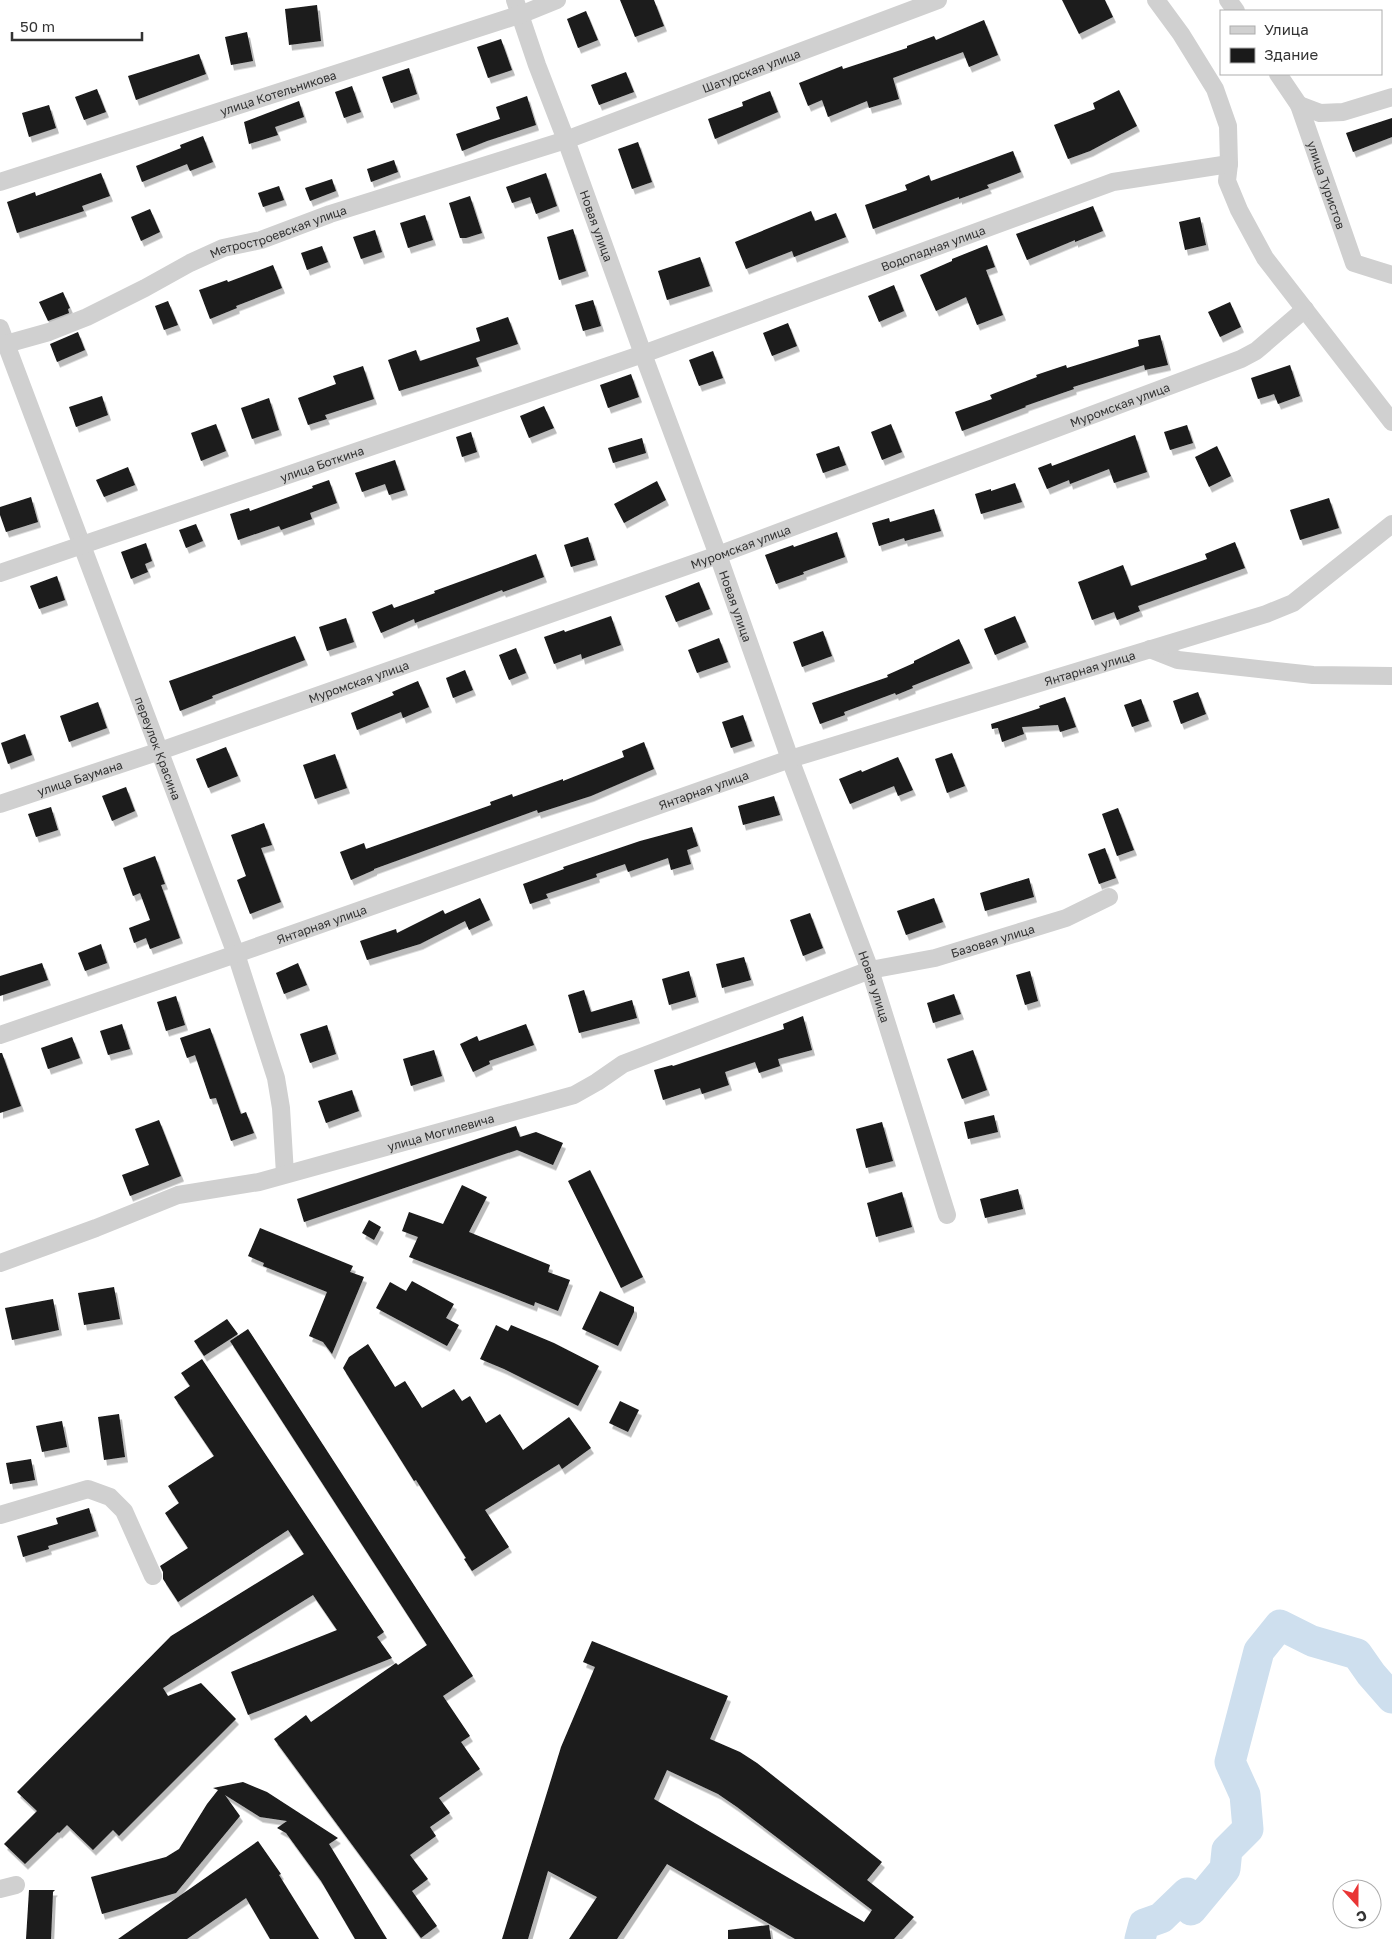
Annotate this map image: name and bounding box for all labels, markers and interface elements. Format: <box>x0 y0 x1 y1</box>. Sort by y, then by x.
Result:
scale bar <box>12 10 142 42</box>
legend <box>1220 10 1382 75</box>
text: 50 m <box>20 17 55 35</box>
text: Улица <box>1264 20 1309 38</box>
street label: Шатурская улица <box>700 45 802 96</box>
text: Здание <box>1264 45 1318 63</box>
street label: улица Котельникова <box>218 67 338 118</box>
street label: улица Туристов <box>1305 139 1349 231</box>
street label: Новая улица <box>577 188 617 263</box>
street label: Метростроевская улица <box>207 202 348 261</box>
street label: Водопадная улица <box>879 222 987 274</box>
street label: Муромская улица <box>1068 379 1172 430</box>
street label: улица Боткина <box>278 442 366 485</box>
street label: Муромская улица <box>688 521 793 572</box>
street label: Новая улица <box>716 568 756 644</box>
street label: Янтарная улица <box>1042 647 1137 689</box>
street label: Муромская улица <box>306 657 411 706</box>
street label: переулок Красина <box>132 694 185 802</box>
street label: улица Баумана <box>35 756 124 799</box>
street label: Янтарная улица <box>656 767 750 812</box>
street label: Янтарная улица <box>274 901 368 947</box>
street label: Базовая улица <box>949 921 1036 960</box>
street label: Новая улица <box>856 948 893 1024</box>
street label: улица Могилевича <box>386 1110 496 1154</box>
north arrow <box>1332 1879 1382 1929</box>
text: С <box>1354 1907 1370 1926</box>

